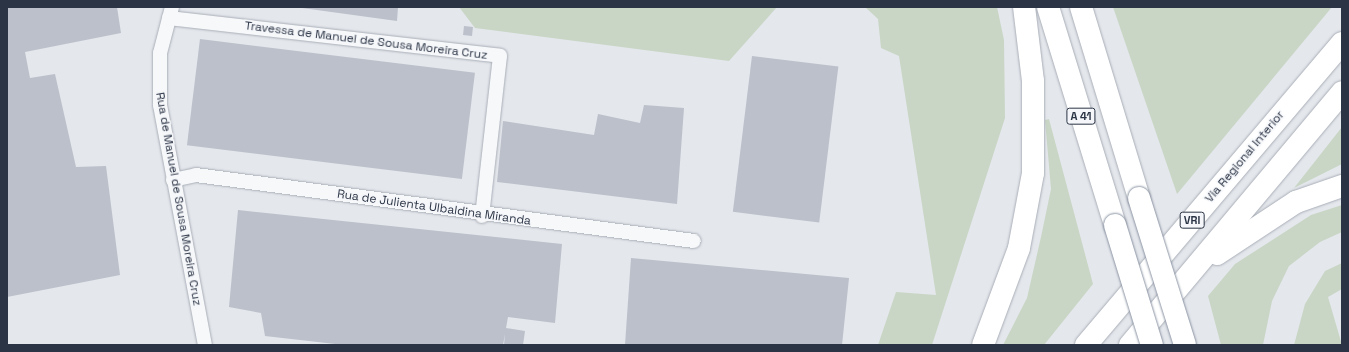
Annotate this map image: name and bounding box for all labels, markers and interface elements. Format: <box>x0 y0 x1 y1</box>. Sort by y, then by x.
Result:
street label: Travessa de Manuel de Sousa Moreira Cruz <box>244 19 488 63</box>
street label: Rua de Manuel de Sousa Moreira Cruz <box>152 91 204 307</box>
road number: A 41 <box>1066 107 1096 125</box>
street label: Via Regional Interior <box>1202 108 1288 206</box>
street label: Rua de Julienta Ulbaldina Miranda <box>336 187 532 229</box>
road number: VRI <box>1179 211 1205 229</box>

